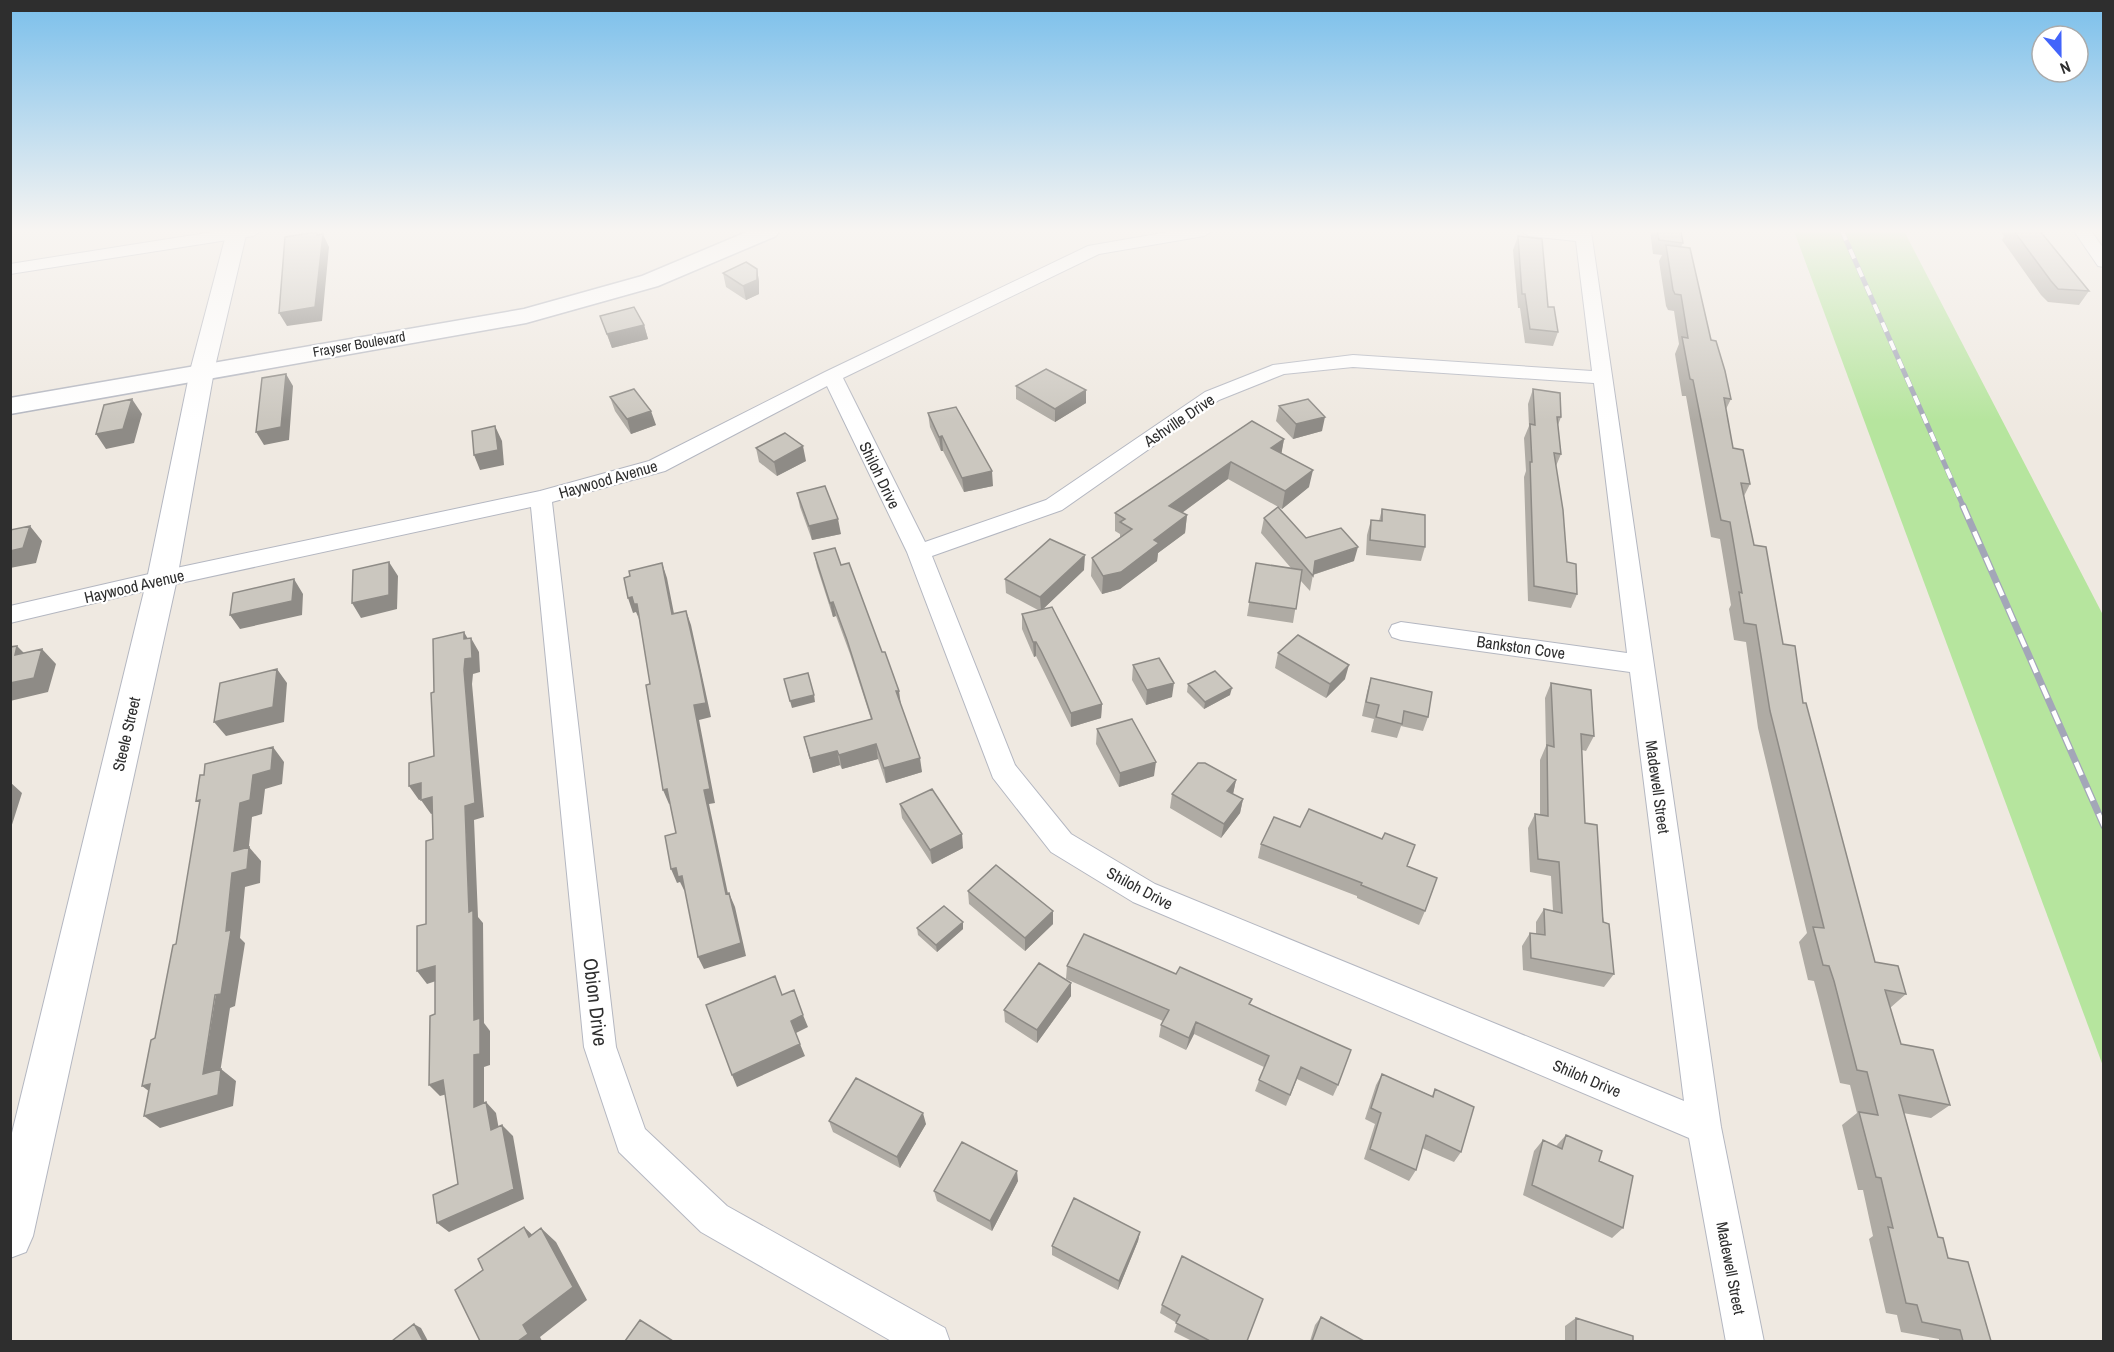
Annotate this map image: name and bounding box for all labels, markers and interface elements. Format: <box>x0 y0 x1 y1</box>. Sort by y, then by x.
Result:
north arrow <box>2030 24 2090 84</box>
text: N <box>2057 56 2074 80</box>
street label: Frayser Boulevard <box>311 327 407 361</box>
street label: Ashville Drive <box>1138 388 1219 452</box>
street label: Shiloh Drive <box>854 438 906 512</box>
street label: Haywood Avenue <box>556 454 660 504</box>
street label: Haywood Avenue <box>82 564 186 608</box>
street label: Bankston Cove <box>1475 630 1567 664</box>
street label: Steele Street <box>107 694 145 773</box>
street label: Madewell Street <box>1641 739 1675 835</box>
street label: Shiloh Drive <box>1103 861 1177 915</box>
street label: Obion Drive <box>577 956 615 1048</box>
street label: Shiloh Drive <box>1549 1054 1625 1102</box>
street label: Madewell Street <box>1711 1220 1751 1317</box>

